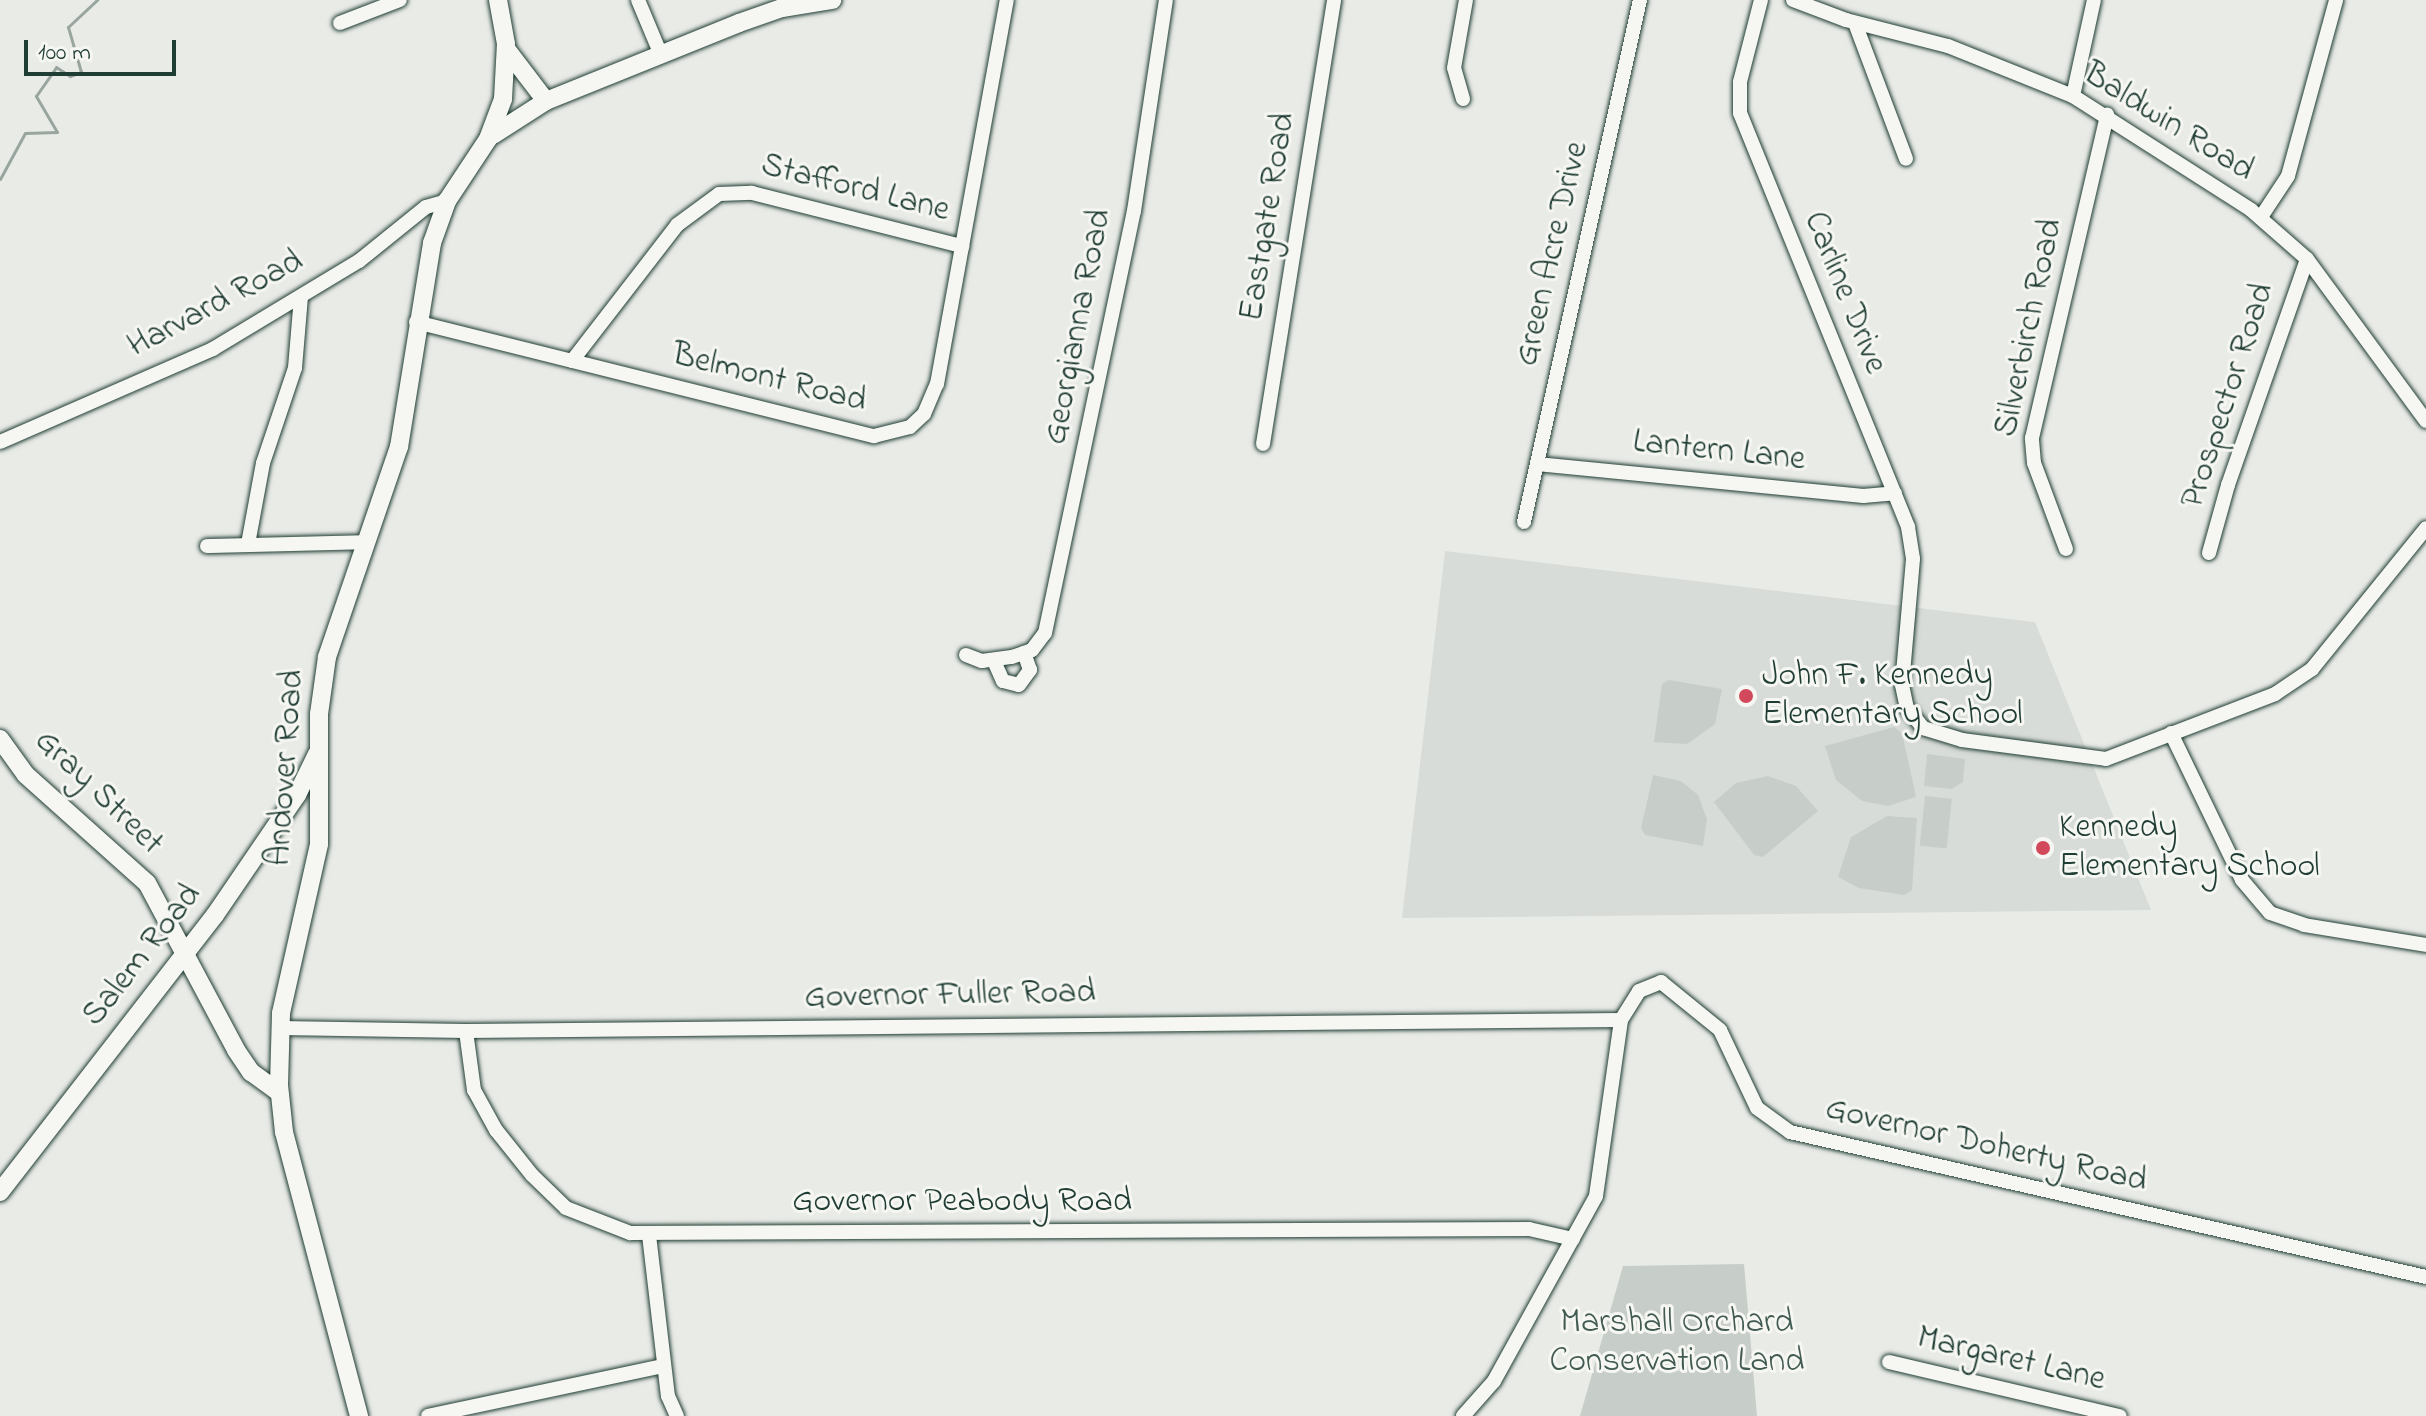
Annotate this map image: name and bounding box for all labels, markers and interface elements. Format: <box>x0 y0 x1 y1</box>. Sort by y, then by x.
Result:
scale bar <box>28 24 180 74</box>
text: 100 m <box>38 36 91 71</box>
street label: Baldwin Road <box>2075 54 2261 192</box>
street label: Eastgate Road <box>1232 110 1306 324</box>
street label: Green Acre Drive <box>1507 138 1599 370</box>
street label: Stafford Lane <box>757 146 953 232</box>
street label: Georgianna Road <box>1036 206 1122 448</box>
street label: Carline Drive <box>1793 206 1895 380</box>
street label: Silverbirch Road <box>1987 215 2073 441</box>
street label: Harvard Road <box>122 242 310 368</box>
street label: Prospector Road <box>2173 278 2285 514</box>
street label: Belmont Road <box>668 335 870 423</box>
street label: Lantern Lane <box>1631 423 1807 481</box>
place label: John F. Kennedy Elementary School <box>1762 656 2023 736</box>
street label: Andover Road <box>260 668 314 868</box>
marker: John F. Kennedy Elementary School <box>1737 687 1755 705</box>
street label: Gray Street <box>25 722 171 864</box>
place label: Kennedy Elementary School <box>2059 808 2320 888</box>
marker: Kennedy Elementary School <box>2034 839 2052 857</box>
street label: Salem Road <box>75 876 211 1036</box>
street label: Governor Fuller Road <box>804 973 1096 1019</box>
street label: Governor Doherty Road <box>1821 1089 2151 1203</box>
street label: Governor Peabody Road <box>792 1183 1132 1223</box>
park label: Marshall Orchard Conservation Land <box>1550 1303 1804 1382</box>
street label: Margaret Lane <box>1913 1319 2109 1401</box>

